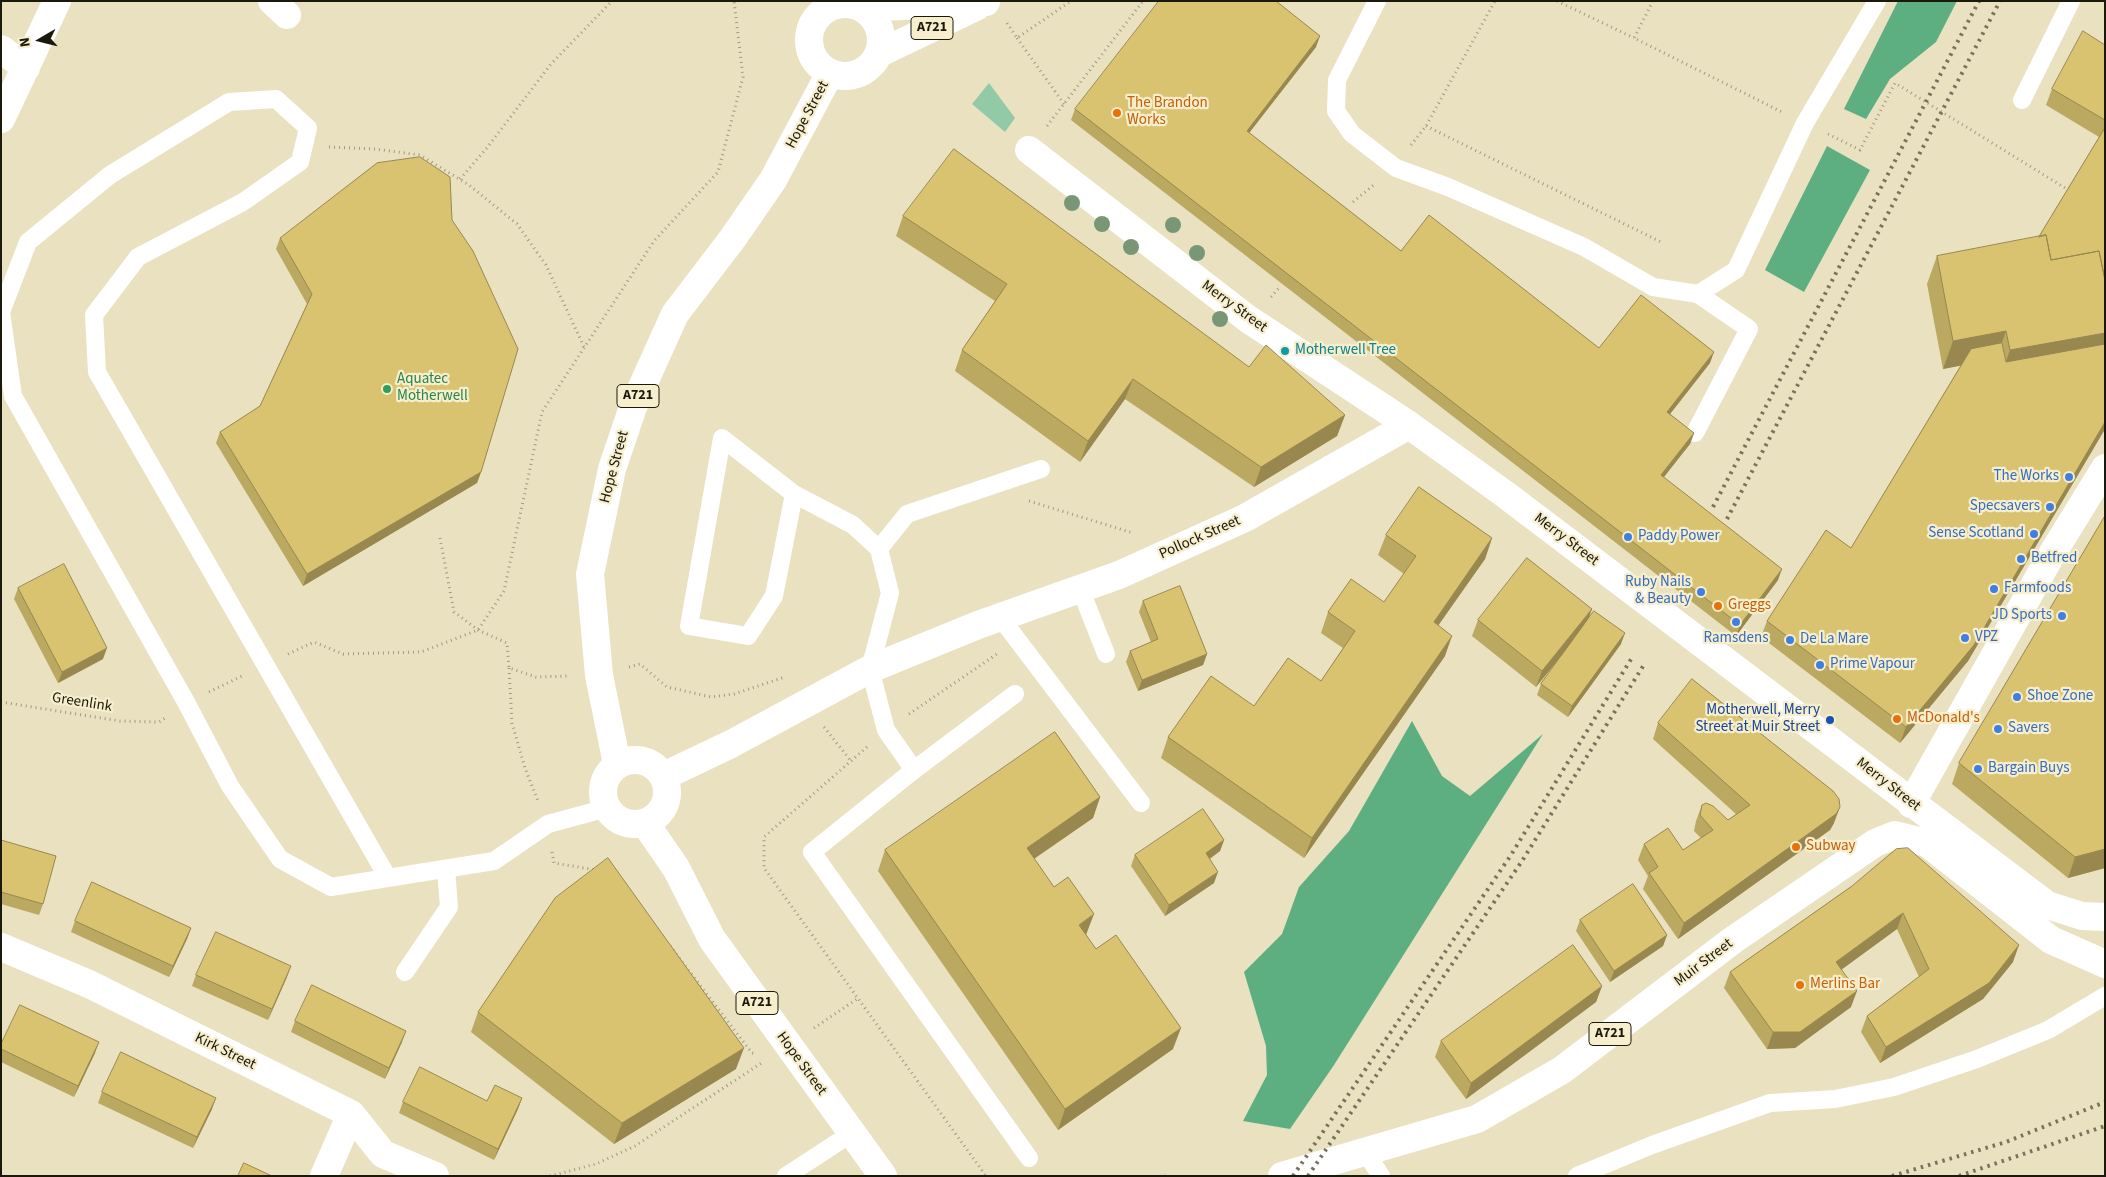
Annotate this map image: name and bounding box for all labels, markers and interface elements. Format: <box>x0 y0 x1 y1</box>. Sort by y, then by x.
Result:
north arrow <box>15 15 65 65</box>
road number: A721 <box>911 16 953 40</box>
text: N <box>15 36 36 48</box>
street label: Hope Street <box>783 78 833 152</box>
place label: The Brandon Works <box>1127 95 1208 130</box>
marker: The Brandon Works <box>1111 107 1123 119</box>
street label: Merry Street <box>1198 277 1270 337</box>
place label: Motherwell Tree <box>1295 342 1396 360</box>
marker: Motherwell Tree <box>1279 345 1291 357</box>
place label: Aquatec Motherwell <box>397 371 468 406</box>
marker: Aquatec Motherwell <box>381 383 393 395</box>
road number: A721 <box>617 384 659 408</box>
street label: Hope Street <box>597 429 633 505</box>
place label: The Works <box>1994 468 2059 486</box>
marker: The Works <box>2063 471 2075 483</box>
place label: Specsavers <box>1970 498 2040 516</box>
marker: Specsavers <box>2044 501 2056 513</box>
street label: Merry Street <box>1530 510 1602 570</box>
street label: Pollock Street <box>1157 512 1243 564</box>
place label: Sense Scotland <box>1928 525 2024 543</box>
place label: Paddy Power <box>1638 528 1720 546</box>
marker: Sense Scotland <box>2028 528 2040 540</box>
marker: Paddy Power <box>1622 531 1634 543</box>
place label: Betfred <box>2031 550 2077 568</box>
marker: Betfred <box>2015 553 2027 565</box>
place label: Ruby Nails & Beauty <box>1625 574 1691 609</box>
place label: Farmfoods <box>2004 580 2071 598</box>
marker: Farmfoods <box>1988 583 2000 595</box>
marker: Ruby Nails & Beauty <box>1695 586 1707 598</box>
place label: Greggs <box>1728 597 1771 615</box>
marker: Greggs <box>1712 600 1724 612</box>
place label: JD Sports <box>1992 607 2052 625</box>
marker: JD Sports <box>2056 610 2068 622</box>
marker: Ramsdens <box>1730 616 1742 628</box>
place label: VPZ <box>1975 629 1998 647</box>
place label: Ramsdens <box>1703 630 1769 648</box>
place label: De La Mare <box>1800 631 1868 649</box>
marker: VPZ <box>1959 632 1971 644</box>
marker: De La Mare <box>1784 634 1796 646</box>
place label: Prime Vapour <box>1830 656 1915 674</box>
marker: Prime Vapour <box>1814 659 1826 671</box>
place label: Shoe Zone <box>2027 688 2093 706</box>
street label: Greenlink <box>51 689 113 717</box>
marker: Shoe Zone <box>2011 691 2023 703</box>
place label: Motherwell, Merry Street at Muir Street <box>1695 702 1820 737</box>
place label: McDonald's <box>1907 710 1980 728</box>
marker: McDonald's <box>1891 713 1903 725</box>
marker: Motherwell, Merry Street at Muir Street <box>1824 714 1836 726</box>
place label: Savers <box>2008 720 2049 738</box>
marker: Savers <box>1992 723 2004 735</box>
street label: Merry Street <box>1852 754 1924 816</box>
place label: Bargain Buys <box>1988 760 2069 778</box>
marker: Bargain Buys <box>1972 763 1984 775</box>
place label: Subway <box>1806 838 1856 856</box>
marker: Subway <box>1790 841 1802 853</box>
street label: Muir Street <box>1671 935 1737 991</box>
place label: Merlins Bar <box>1810 976 1880 994</box>
marker: Merlins Bar <box>1794 979 1806 991</box>
road number: A721 <box>736 991 778 1014</box>
road number: A721 <box>1589 1022 1631 1046</box>
street label: Hope Street <box>772 1029 830 1099</box>
street label: Kirk Street <box>192 1030 258 1074</box>

